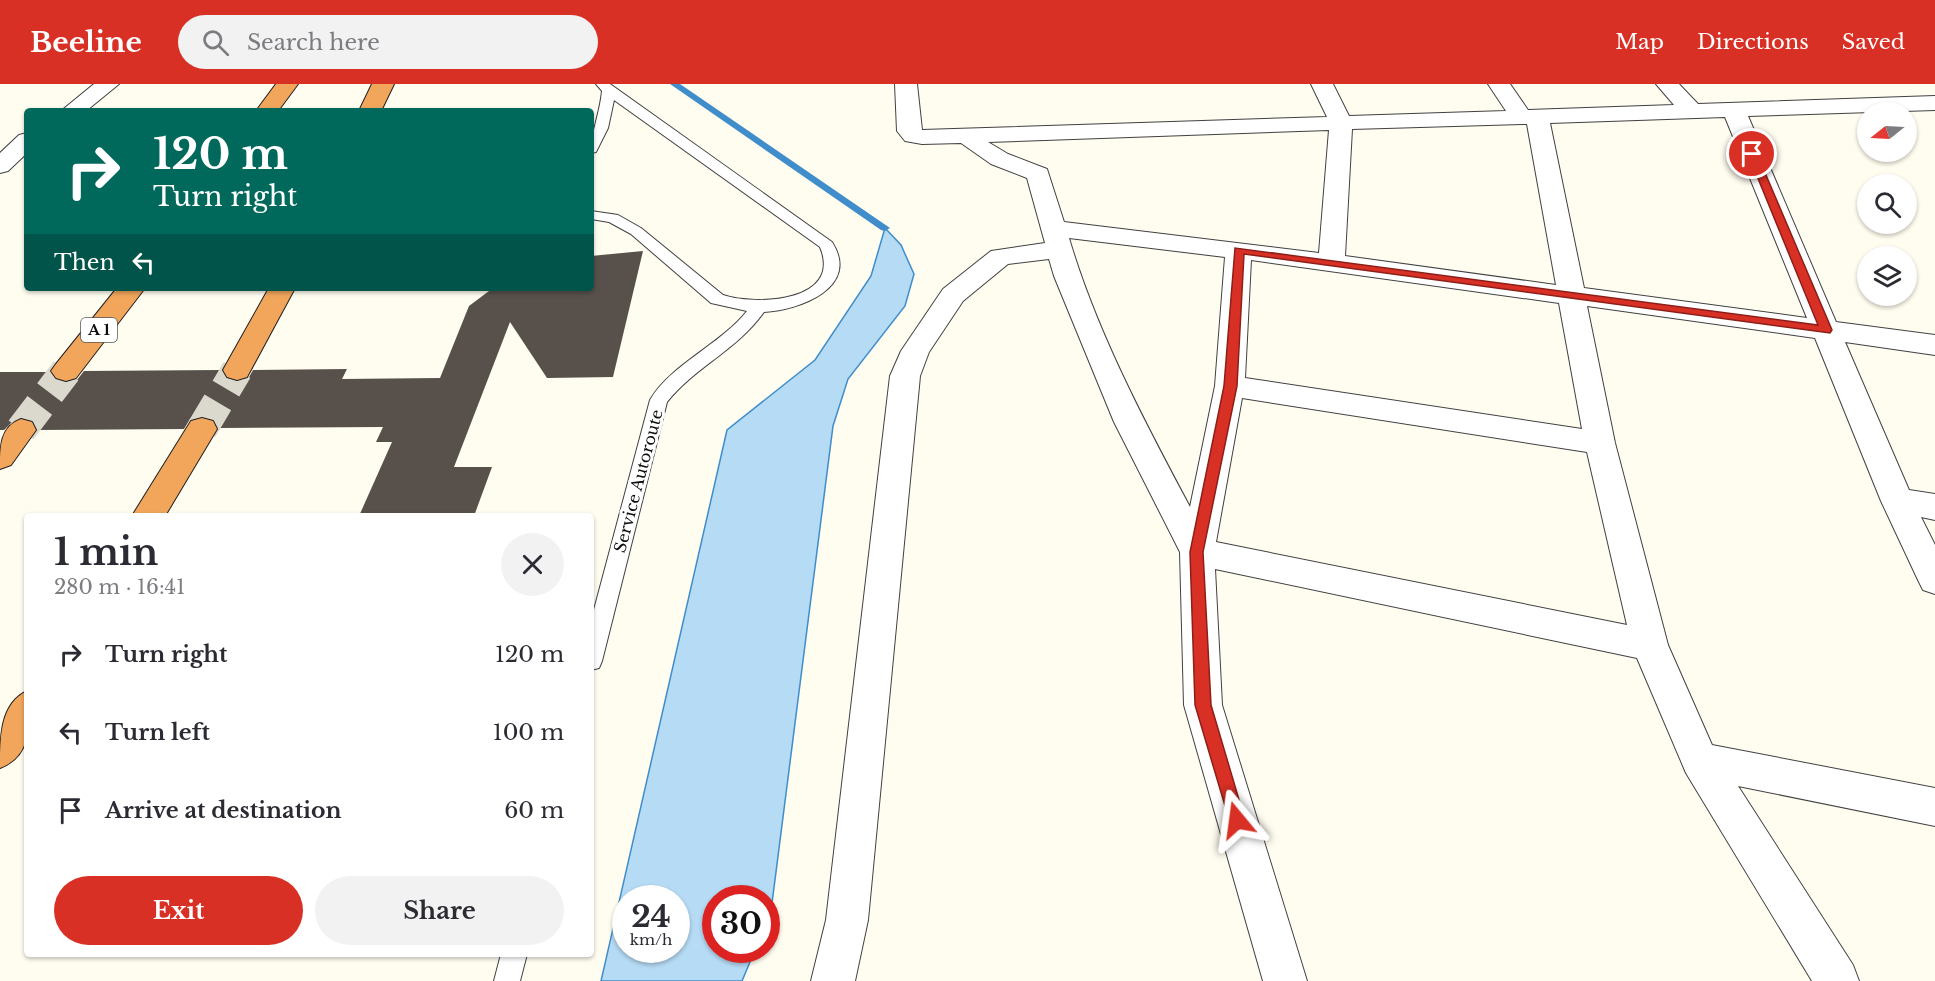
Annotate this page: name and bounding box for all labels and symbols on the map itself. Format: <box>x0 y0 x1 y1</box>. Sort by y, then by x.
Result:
north arrow <box>1857 102 1917 162</box>
pin <box>1726 128 1777 179</box>
road number: A 1 <box>81 318 117 342</box>
street label: Service Autoroute <box>609 407 667 555</box>
position arrow <box>1205 788 1269 852</box>
speed limit sign: 30 <box>702 885 780 963</box>

